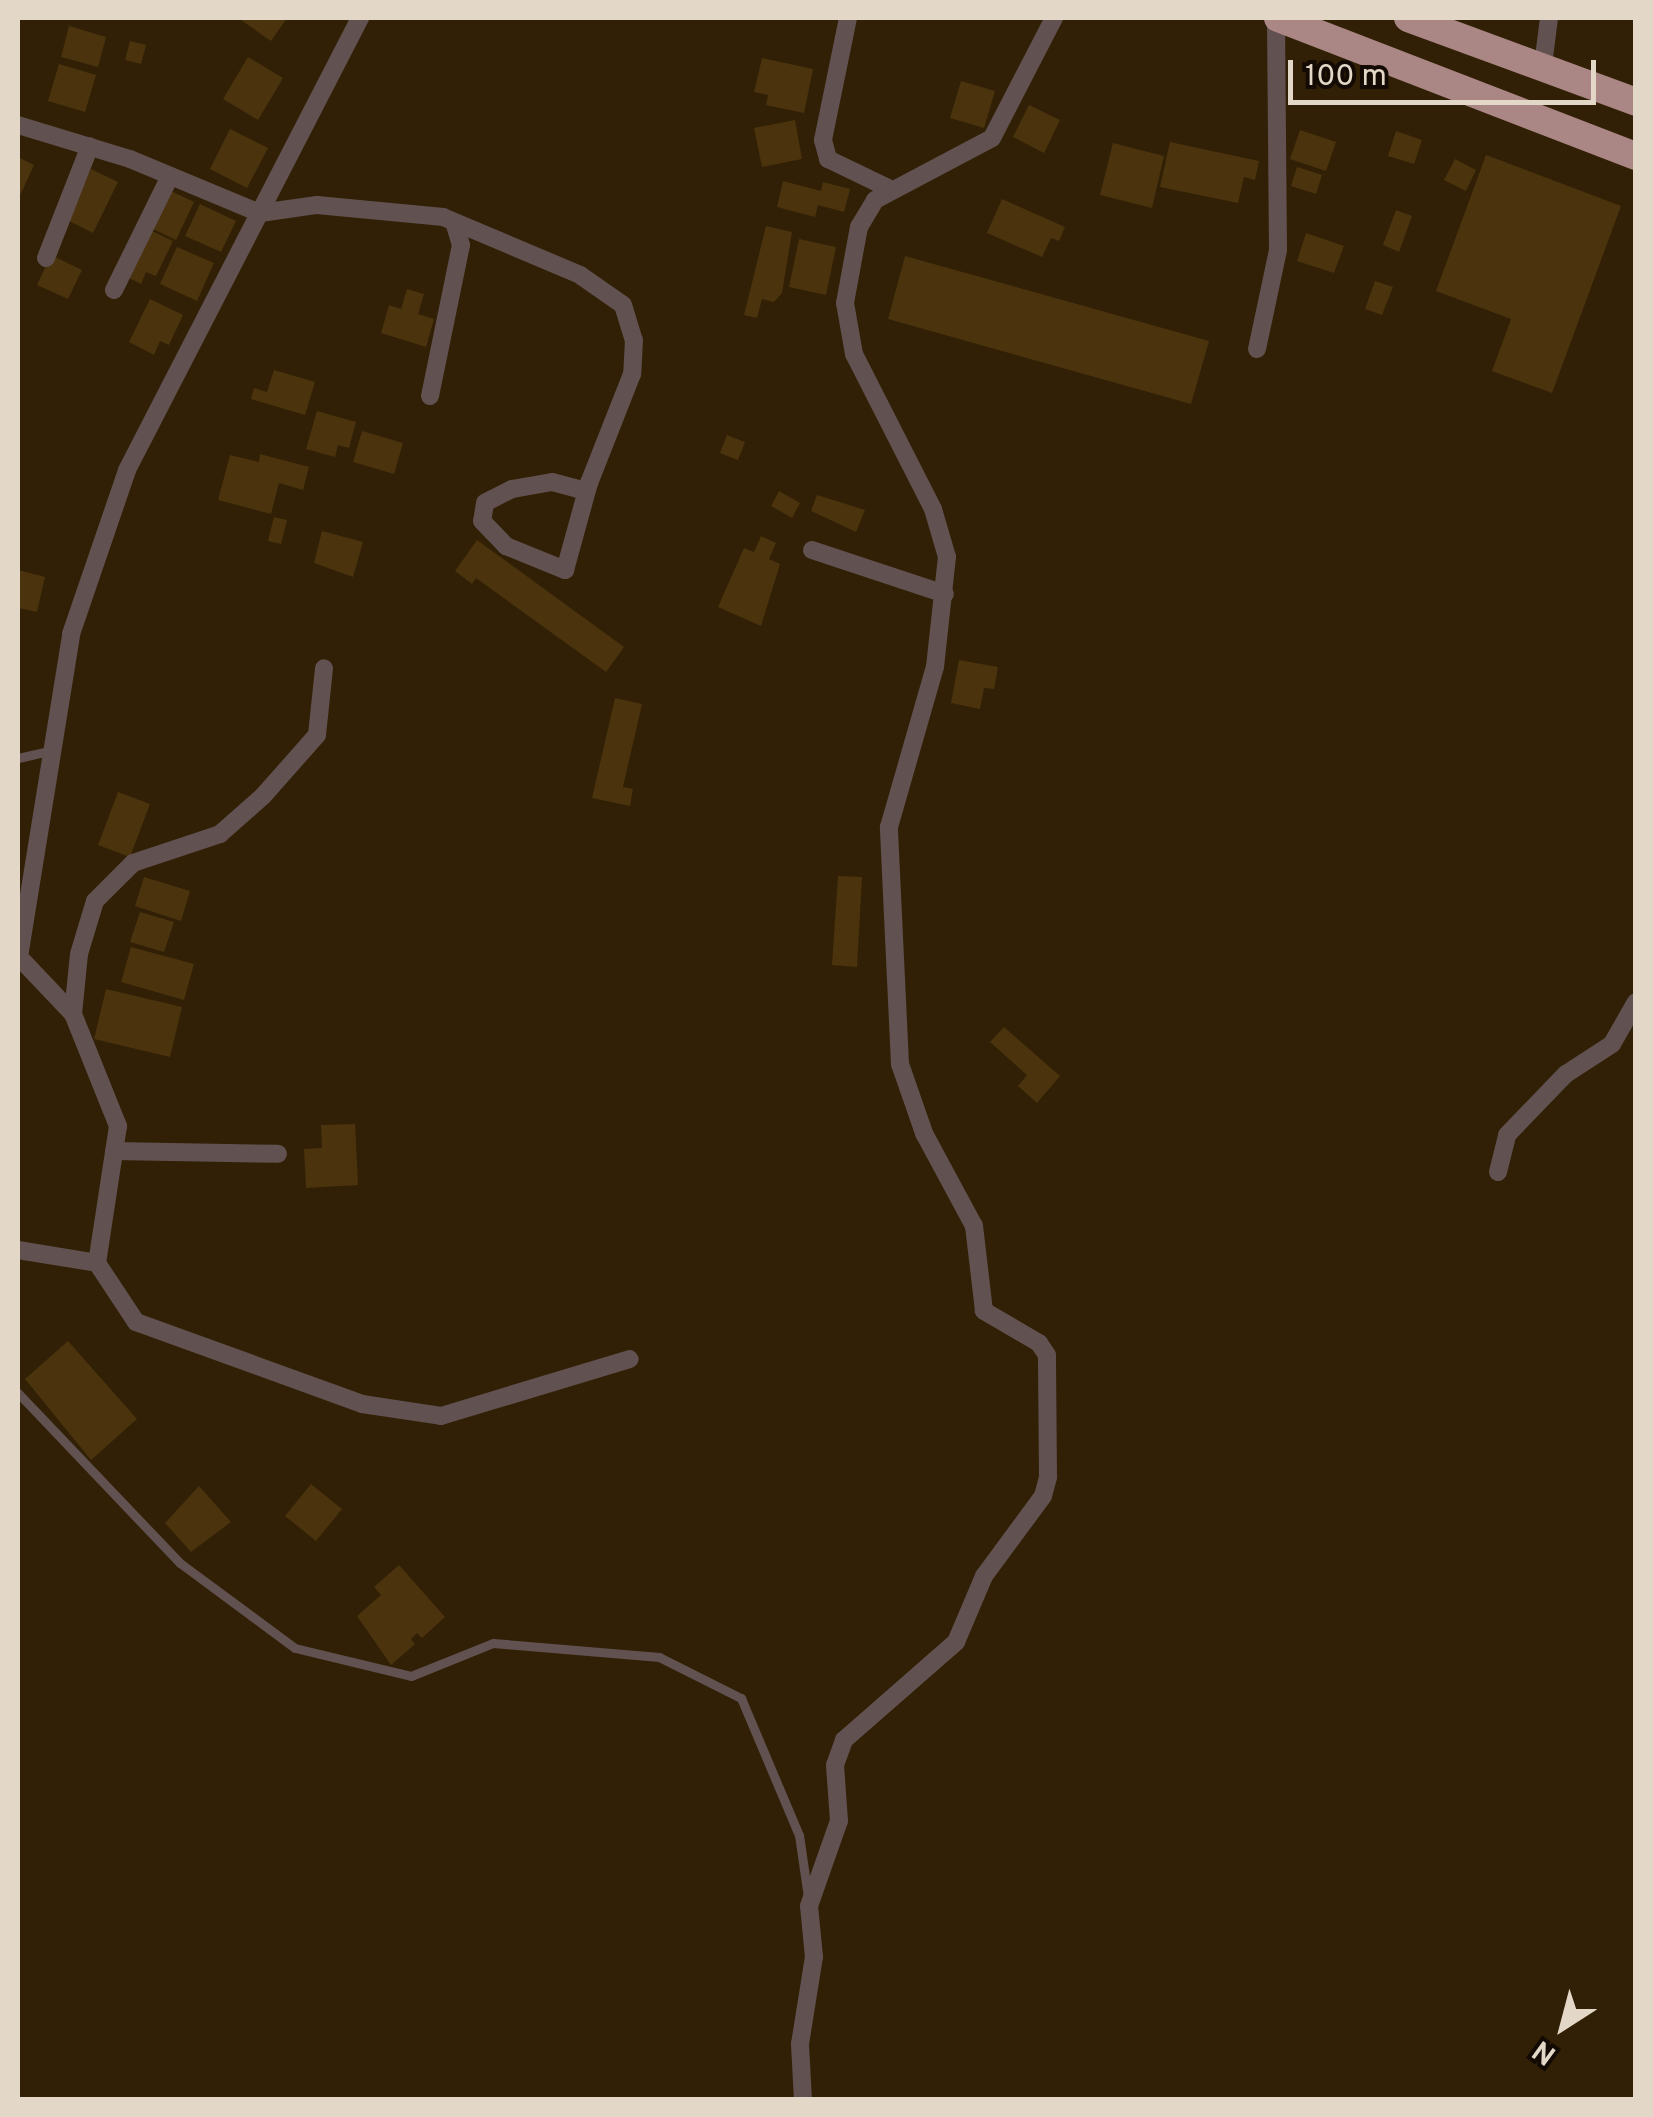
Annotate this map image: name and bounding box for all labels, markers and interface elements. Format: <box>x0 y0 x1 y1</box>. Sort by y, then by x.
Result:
scale bar <box>1293 40 1600 102</box>
text: 100 m <box>1305 59 1387 96</box>
north arrow <box>1513 1977 1613 2077</box>
text: N <box>1527 2031 1564 2072</box>

